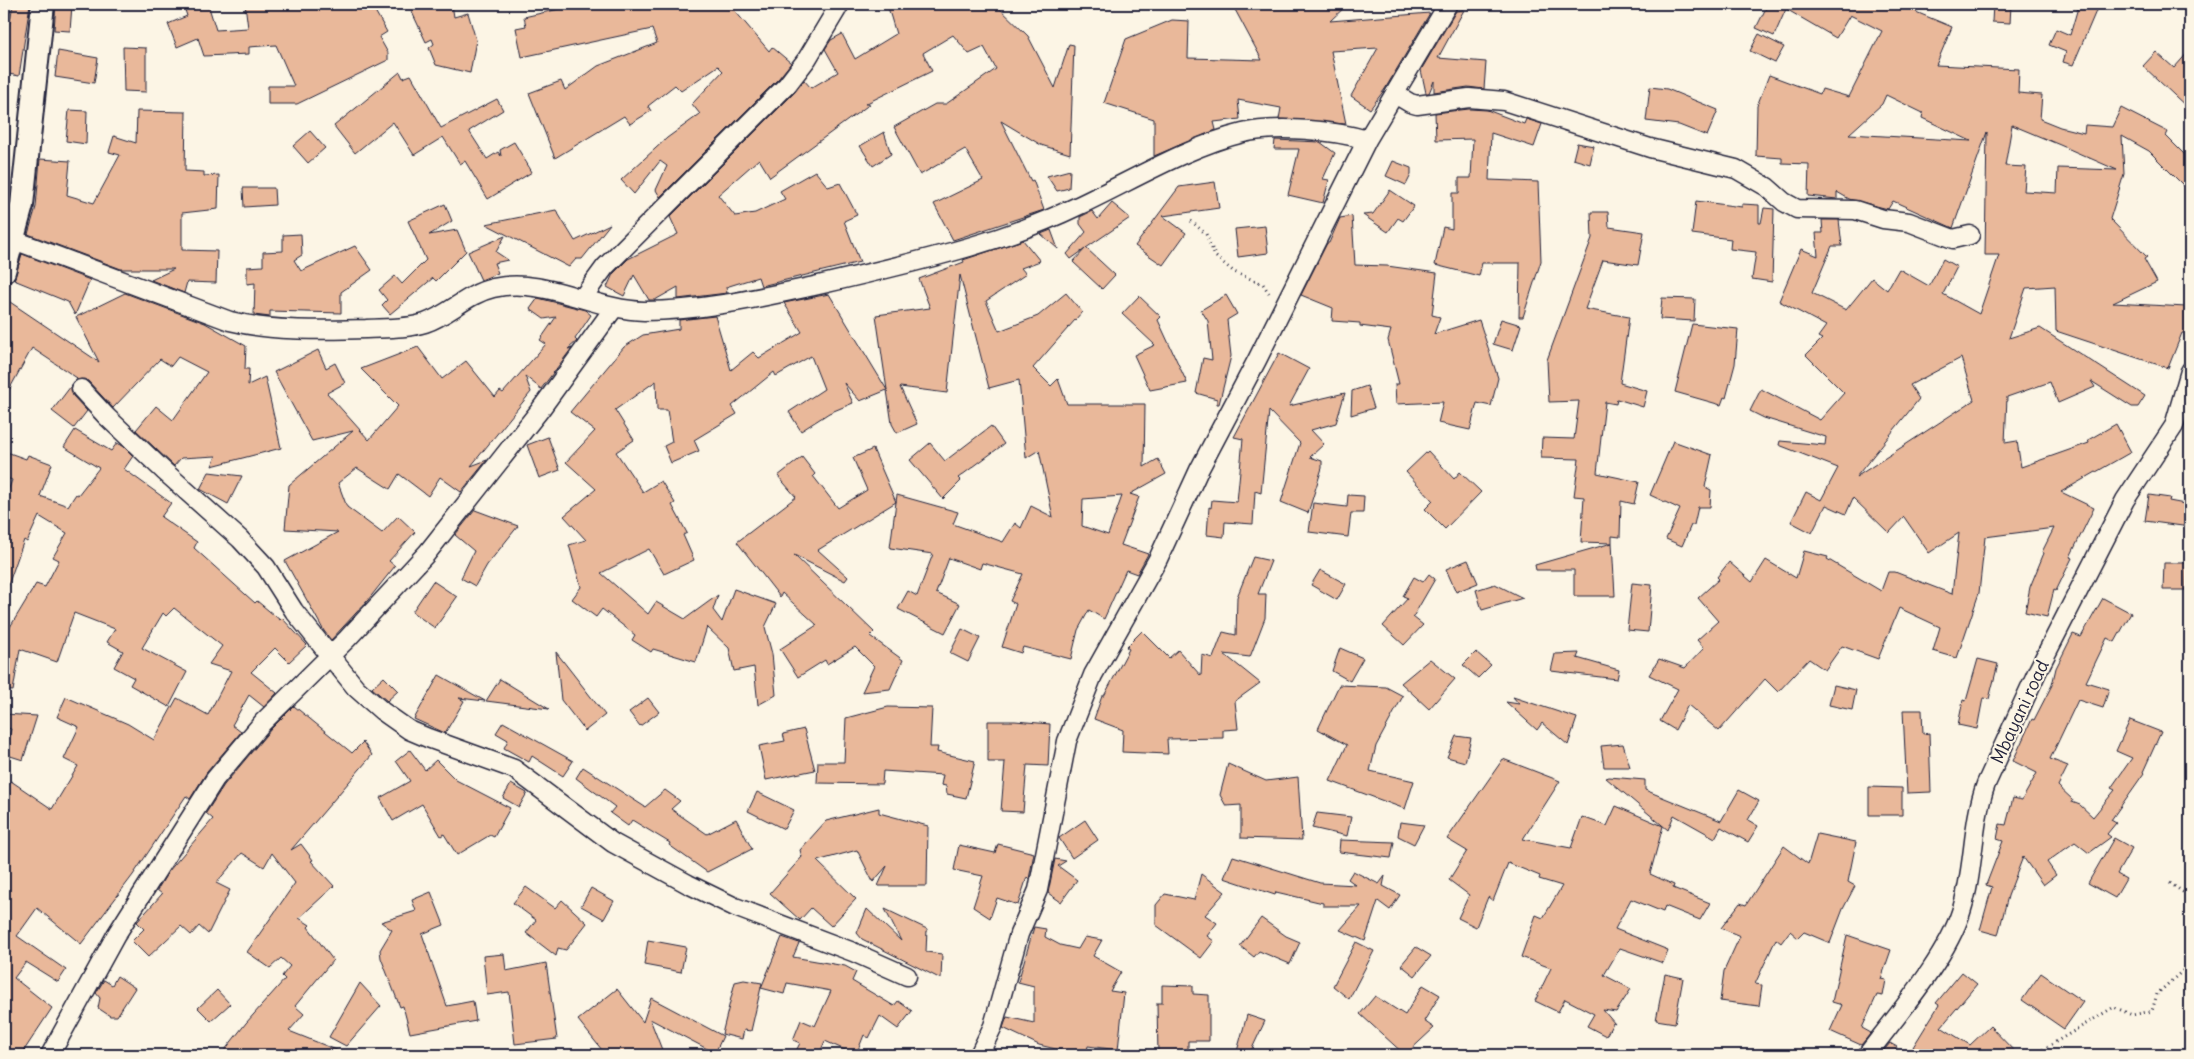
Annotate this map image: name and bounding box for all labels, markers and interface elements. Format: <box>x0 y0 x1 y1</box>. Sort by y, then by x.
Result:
street label: Mbayani road <box>1985 656 2054 767</box>

